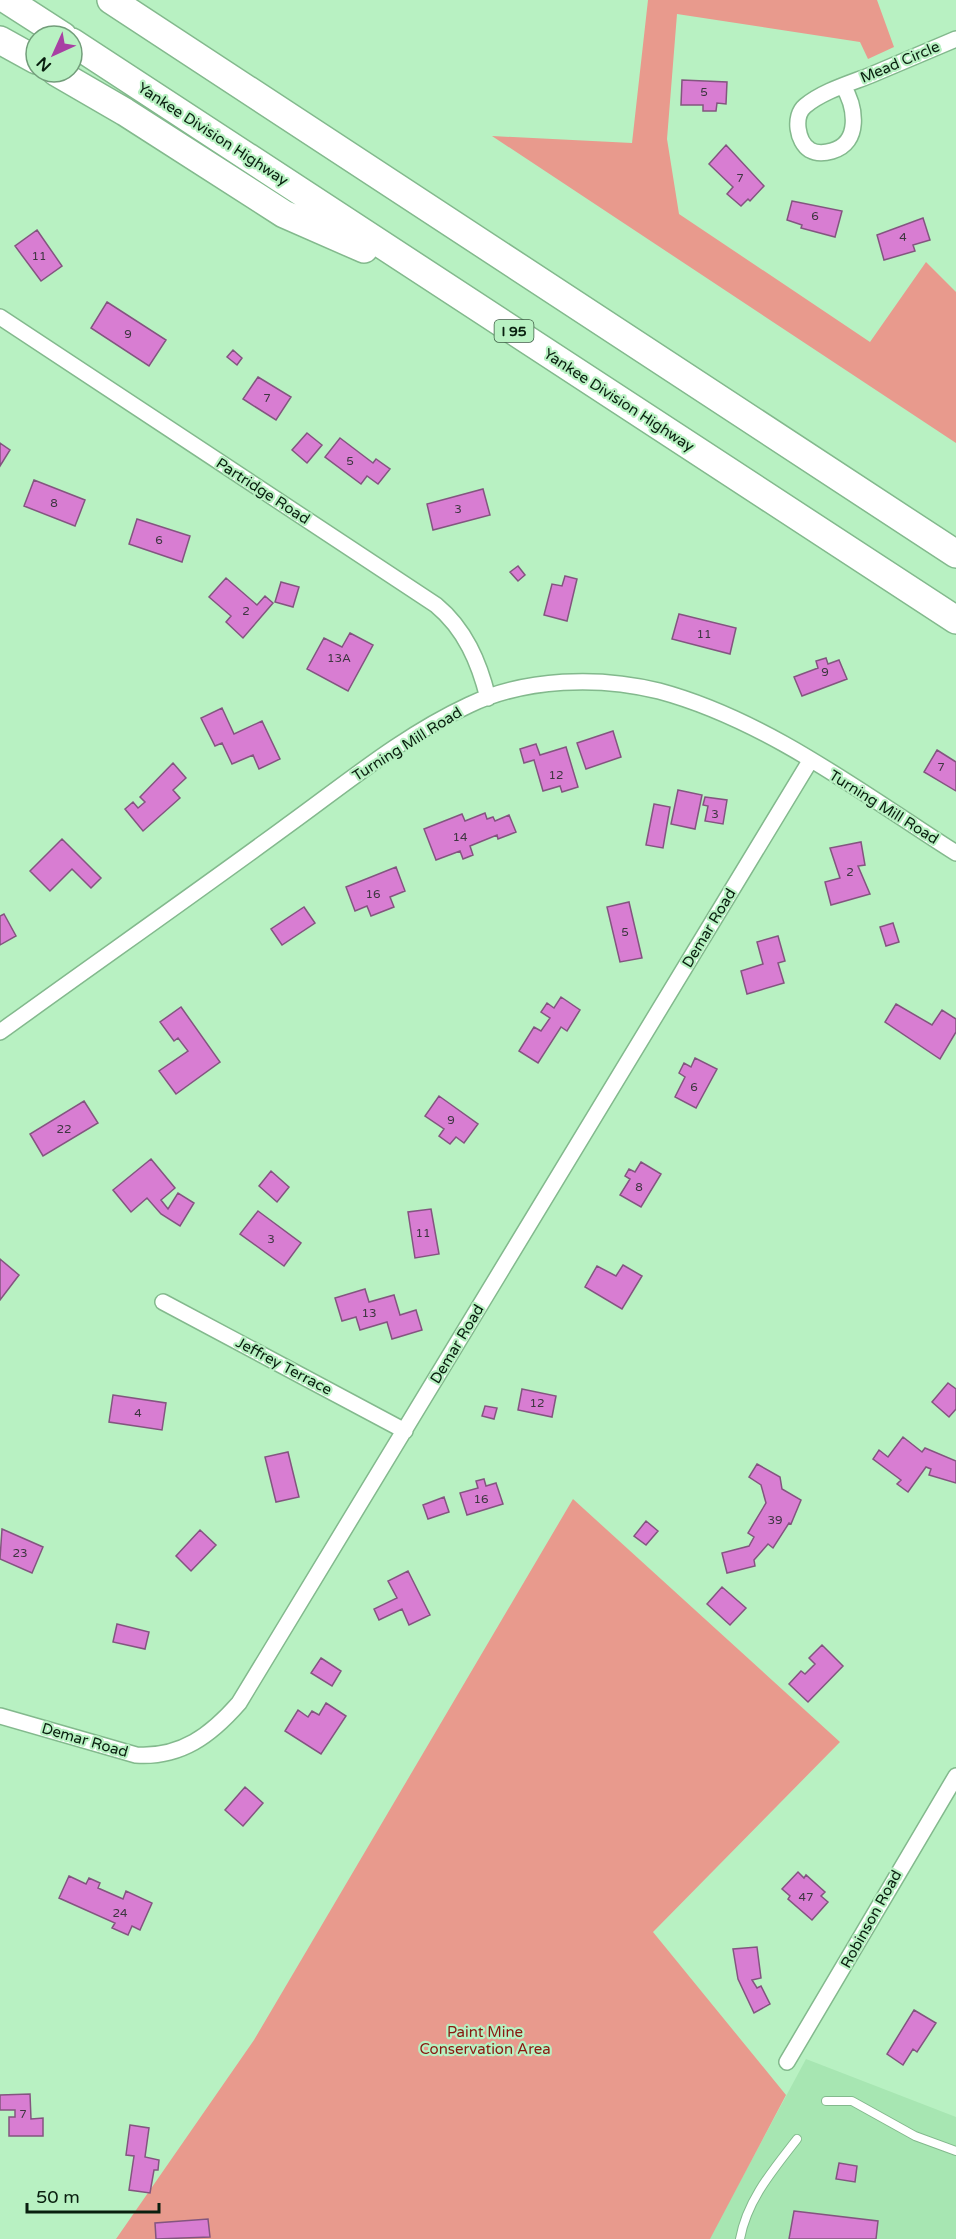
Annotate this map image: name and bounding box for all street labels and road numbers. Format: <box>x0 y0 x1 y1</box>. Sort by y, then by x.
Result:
street label: Mead Circle <box>858 37 942 87</box>
street label: Yankee Division Highway <box>134 79 292 189</box>
road number: I 95 <box>494 320 534 342</box>
street label: Yankee Division Highway <box>540 345 698 455</box>
street label: Partridge Road <box>213 454 313 528</box>
street label: Turning Mill Road <box>349 703 465 785</box>
street label: Turning Mill Road <box>826 766 942 848</box>
street label: Demar Road <box>678 885 740 971</box>
street label: Demar Road <box>426 1301 488 1387</box>
street label: Jeffrey Terrace <box>233 1333 335 1399</box>
street label: Demar Road <box>40 1719 130 1761</box>
street label: Robinson Road <box>837 1867 905 1971</box>

